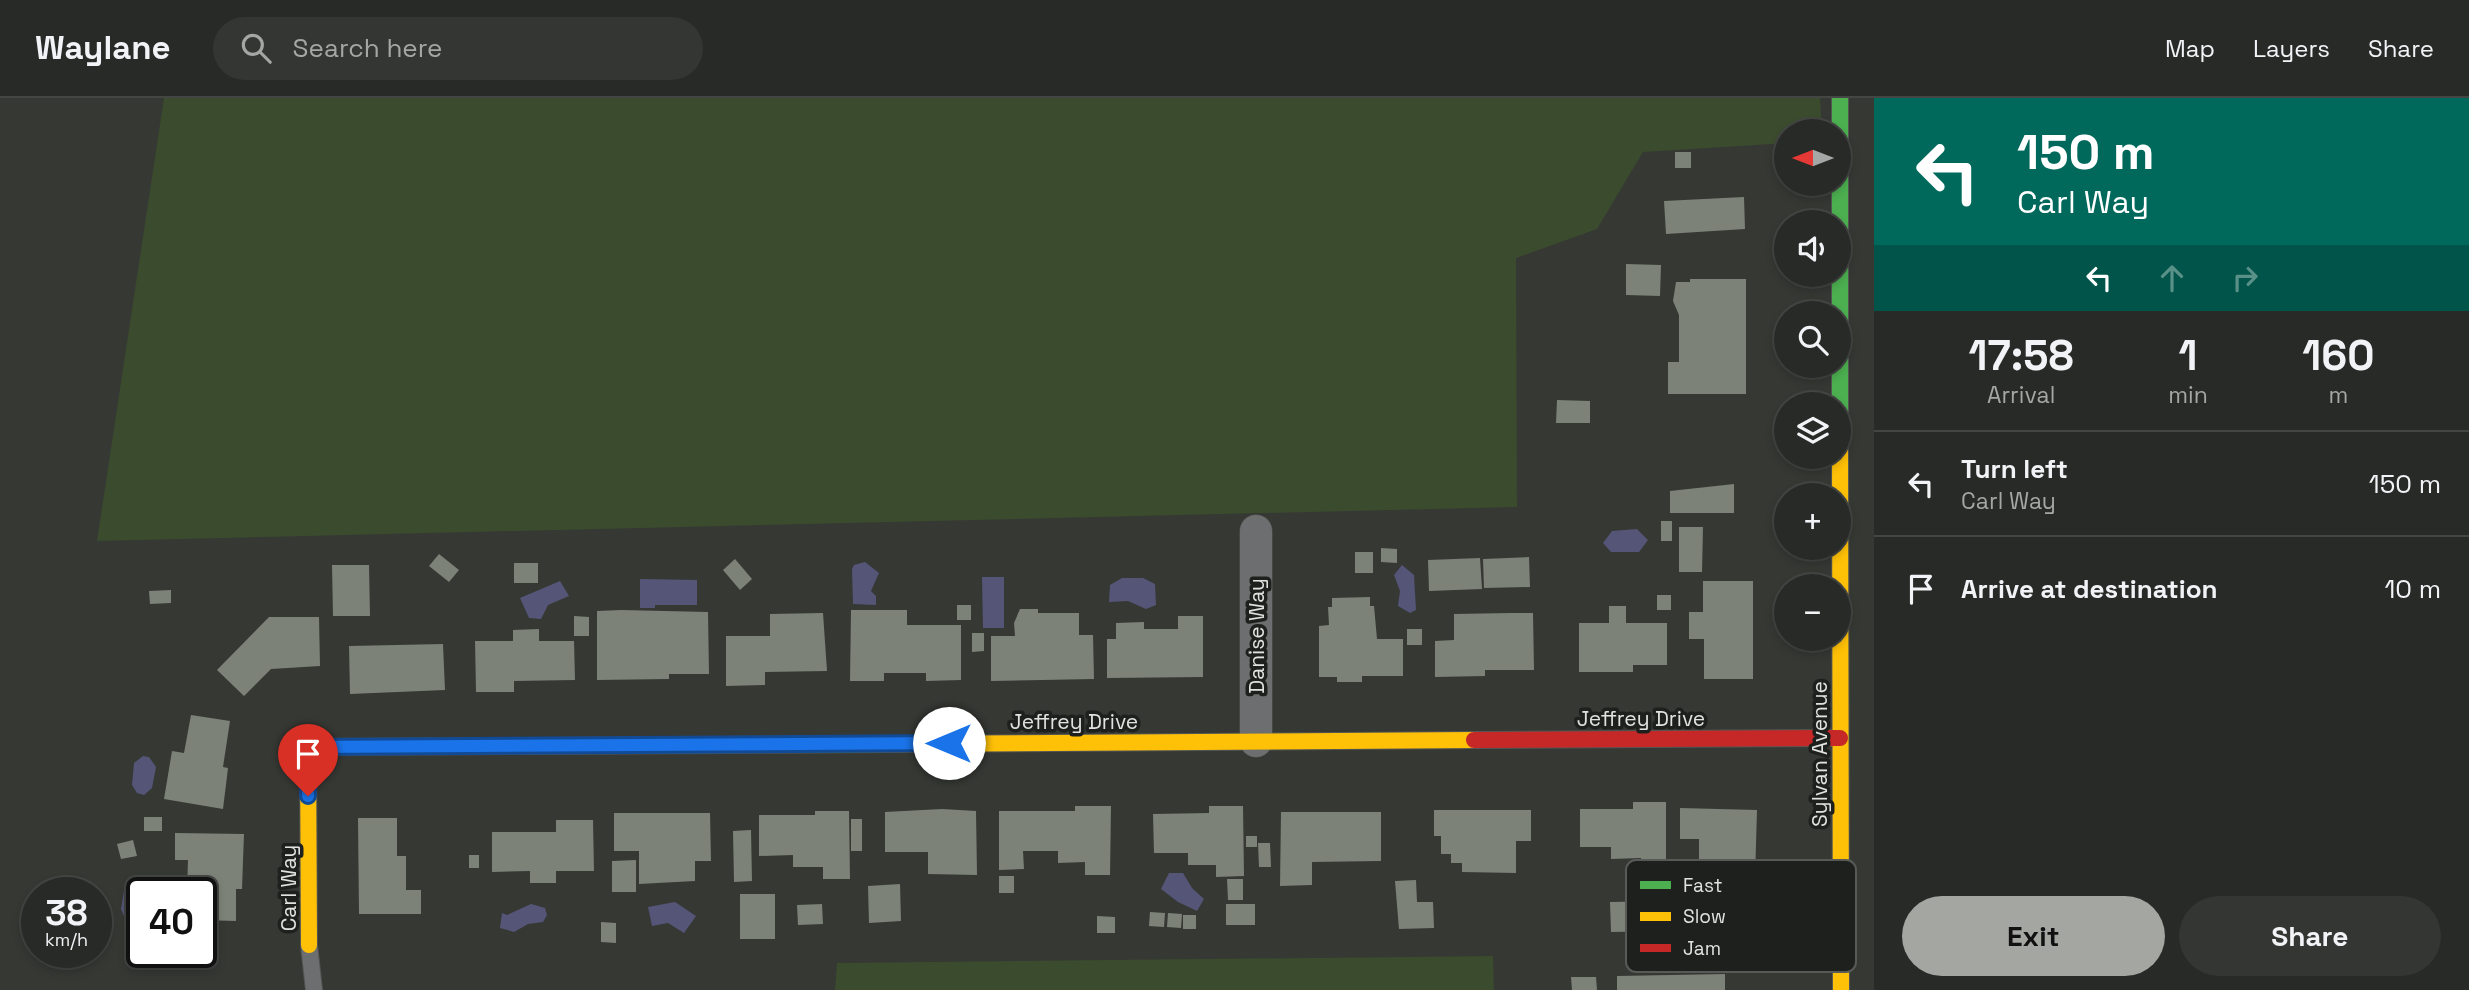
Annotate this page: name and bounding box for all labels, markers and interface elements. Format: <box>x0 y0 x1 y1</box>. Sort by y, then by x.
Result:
search box <box>213 17 703 80</box>
text: Waylane <box>35 27 171 69</box>
icon: search <box>237 29 275 67</box>
text: Search here <box>293 31 442 65</box>
text: Map <box>2165 33 2215 64</box>
text: Layers <box>2253 33 2330 64</box>
text: Share <box>2368 33 2434 64</box>
north arrow <box>1774 119 1852 196</box>
map controls <box>1774 119 1851 651</box>
text: 150 m <box>2017 121 2155 183</box>
icon: left <box>1902 126 1993 217</box>
text: Carl Way <box>2017 182 2149 222</box>
button: sound <box>1774 210 1851 287</box>
icon: left <box>2080 259 2118 297</box>
icon: ahead <box>2153 259 2191 297</box>
icon: right <box>2226 259 2264 297</box>
button: search <box>1774 301 1851 378</box>
text: 17:58 <box>1969 329 2074 382</box>
text: 1 <box>2179 329 2197 382</box>
text: 160 <box>2302 329 2374 382</box>
text: Arrival <box>1987 380 2055 410</box>
text: min <box>2168 380 2208 410</box>
text: m <box>2328 380 2348 410</box>
button: layers <box>1774 392 1851 469</box>
text: Turn left <box>1961 452 2068 486</box>
icon: left <box>1902 465 1940 503</box>
text: 150 m <box>2369 467 2441 501</box>
button: + <box>1774 483 1851 560</box>
text: Carl Way <box>1961 486 2056 516</box>
icon: arrive <box>1902 570 1940 608</box>
text: Arrive at destination <box>1961 572 2218 606</box>
text: 10 m <box>2384 572 2441 606</box>
button: − <box>1774 574 1851 651</box>
street label: Danise Way <box>1243 578 1270 694</box>
street label: Sylvan Avenue <box>1806 681 1833 827</box>
street label: Jeffrey Drive <box>1577 705 1705 732</box>
position arrow <box>912 706 986 780</box>
street label: Jeffrey Drive <box>1010 708 1138 735</box>
pin <box>278 724 338 796</box>
icon: arrive <box>289 735 327 773</box>
street label: Carl Way <box>275 845 302 931</box>
legend <box>1626 860 1856 972</box>
text: Fast <box>1683 873 1723 898</box>
speed limit sign: 40 <box>126 877 217 968</box>
text: 38 <box>45 891 88 935</box>
button: Exit <box>1902 896 2165 976</box>
button: Share <box>2179 896 2441 976</box>
text: Slow <box>1683 904 1726 929</box>
text: km/h <box>45 928 88 951</box>
text: Jam <box>1683 936 1721 961</box>

